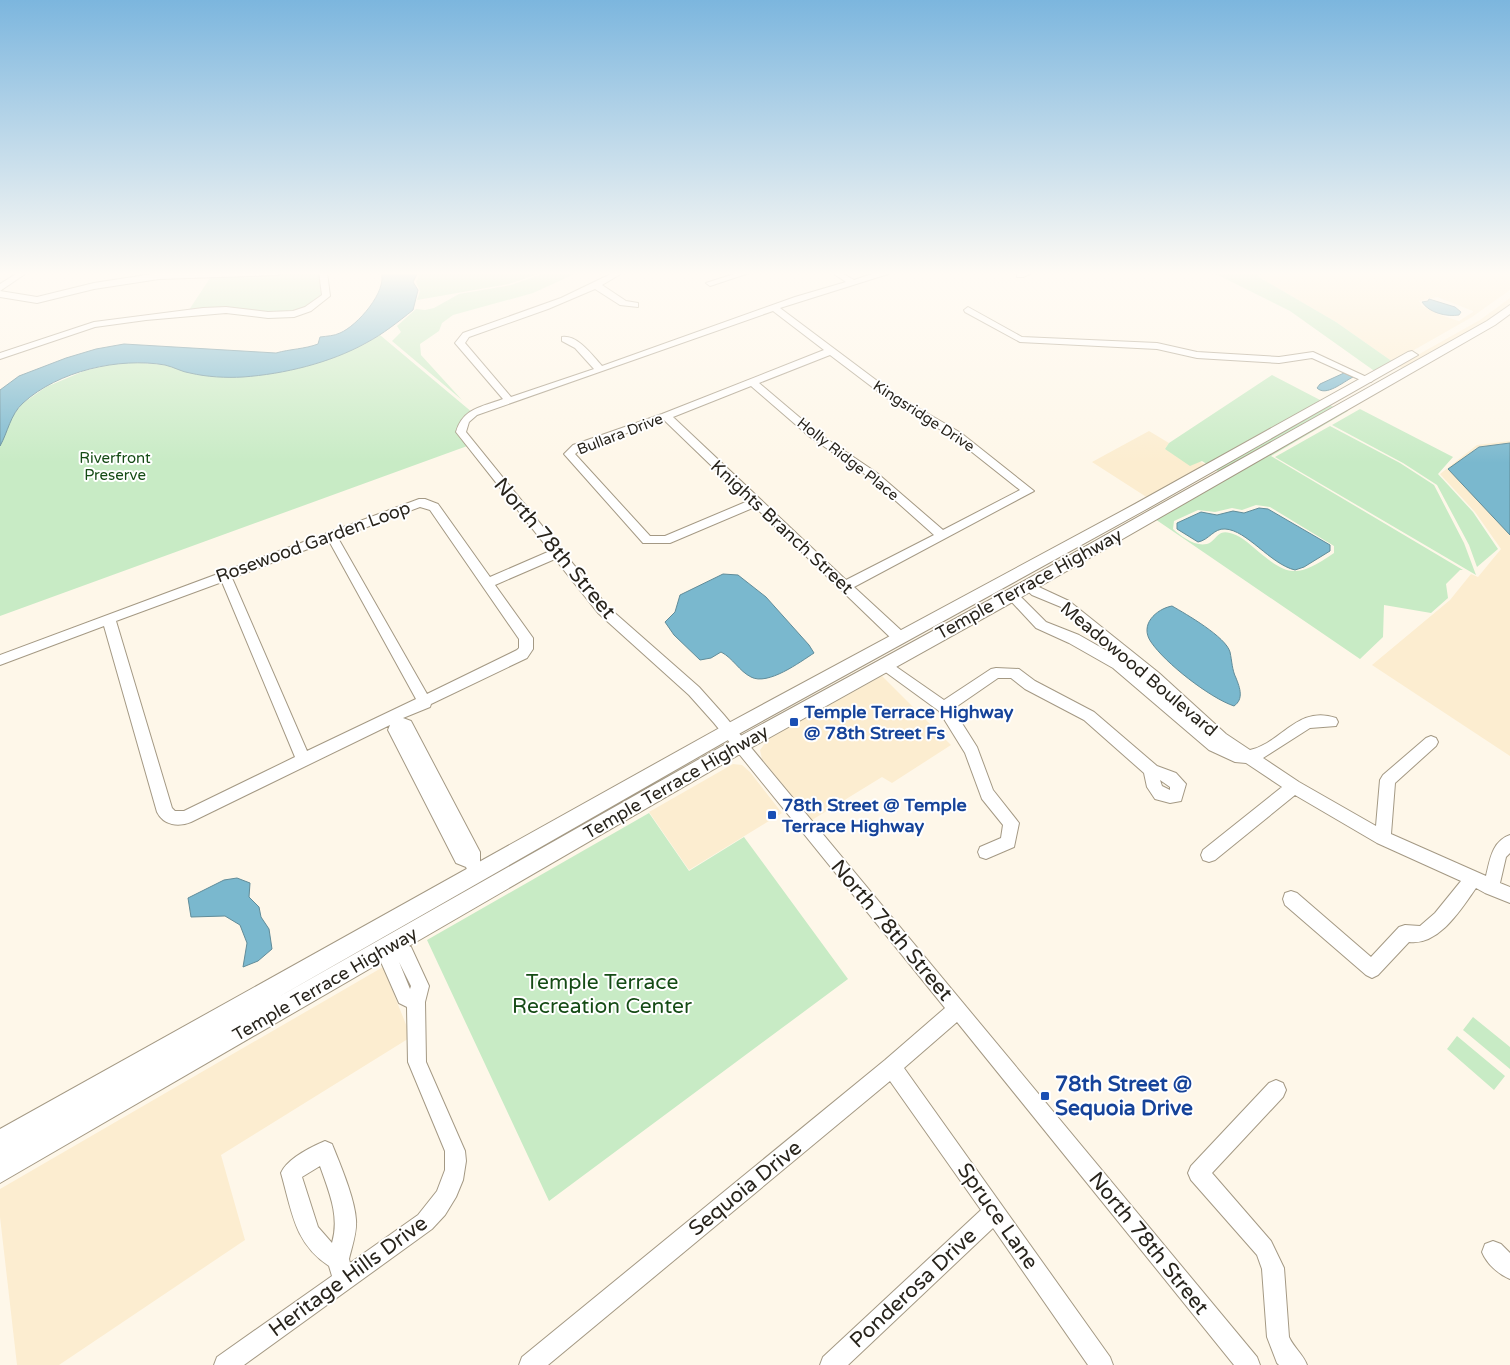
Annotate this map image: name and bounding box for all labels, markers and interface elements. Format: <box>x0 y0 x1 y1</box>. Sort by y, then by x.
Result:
street label: Kingsridge Drive <box>870 376 978 456</box>
street label: Bullara Drive <box>575 409 665 459</box>
street label: Holly Ridge Place <box>794 414 902 504</box>
park label: Riverfront Preserve <box>79 449 151 484</box>
street label: Knights Branch Street <box>706 455 858 599</box>
street label: North 78th Street <box>488 473 621 624</box>
street label: Rosewood Garden Loop <box>213 496 413 588</box>
street label: Temple Terrace Highway <box>932 523 1126 644</box>
street label: Meadowood Boulevard <box>1056 597 1222 741</box>
place label: Temple Terrace Highway @ 78th Street Fs <box>803 701 1014 744</box>
marker: Temple Terrace Highway @ 78th Street Fs <box>788 716 800 728</box>
street label: Temple Terrace Highway <box>580 720 772 844</box>
place label: 78th Street @ Temple Terrace Highway <box>781 794 967 837</box>
marker: 78th Street @ Temple Terrace Highway <box>766 809 778 821</box>
street label: North 78th Street <box>825 855 958 1006</box>
street label: Temple Terrace Highway <box>229 922 421 1046</box>
park label: Temple Terrace Recreation Center <box>512 970 692 1019</box>
place label: 78th Street @ Sequoia Drive <box>1055 1072 1193 1121</box>
marker: 78th Street @ Sequoia Drive <box>1039 1090 1051 1102</box>
street label: Sequoia Drive <box>684 1135 807 1241</box>
street label: Spruce Lane <box>952 1158 1043 1274</box>
street label: North 78th Street <box>1083 1167 1214 1320</box>
street label: Heritage Hills Drive <box>264 1210 432 1342</box>
street label: Ponderosa Drive <box>845 1223 982 1353</box>

